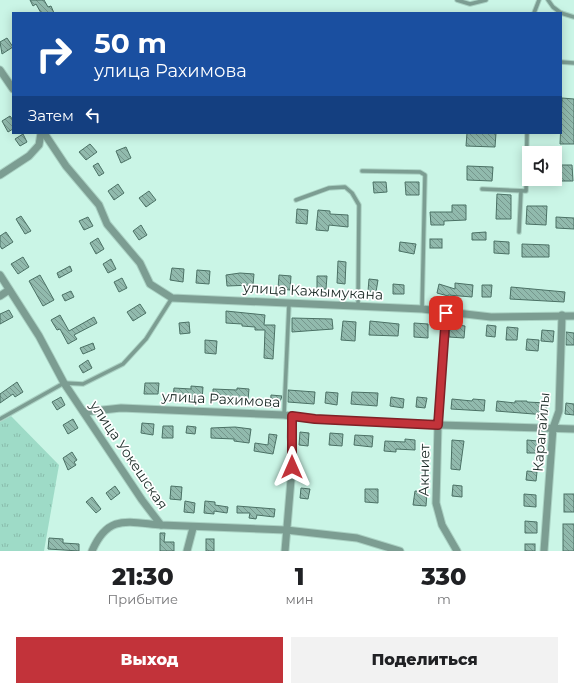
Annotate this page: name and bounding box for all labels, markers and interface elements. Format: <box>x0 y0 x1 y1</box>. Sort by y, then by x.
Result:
text: 50 m <box>94 26 167 60</box>
icon: right <box>28 28 80 80</box>
text: улица Рахимова <box>94 60 247 82</box>
icon: left <box>82 104 104 126</box>
text: Затем <box>28 106 74 125</box>
map controls <box>522 146 562 186</box>
button: sound <box>522 146 562 186</box>
street label: улица Кажымукана <box>241 278 384 304</box>
pin <box>429 296 463 330</box>
icon: arrive <box>435 302 457 324</box>
street label: улица Рахимова <box>160 387 281 411</box>
street label: Карагайлы <box>529 391 553 473</box>
street label: улица Уокешская <box>85 396 172 513</box>
street label: Акниет <box>415 443 433 496</box>
position arrow <box>271 446 313 488</box>
text: 21:30 <box>112 562 174 591</box>
text: 1 <box>295 562 304 591</box>
text: 330 <box>421 562 466 591</box>
text: Прибытие <box>108 591 178 607</box>
text: мин <box>286 591 314 607</box>
text: m <box>437 591 451 607</box>
button: Выход <box>16 637 283 683</box>
button: Поделиться <box>291 637 558 683</box>

